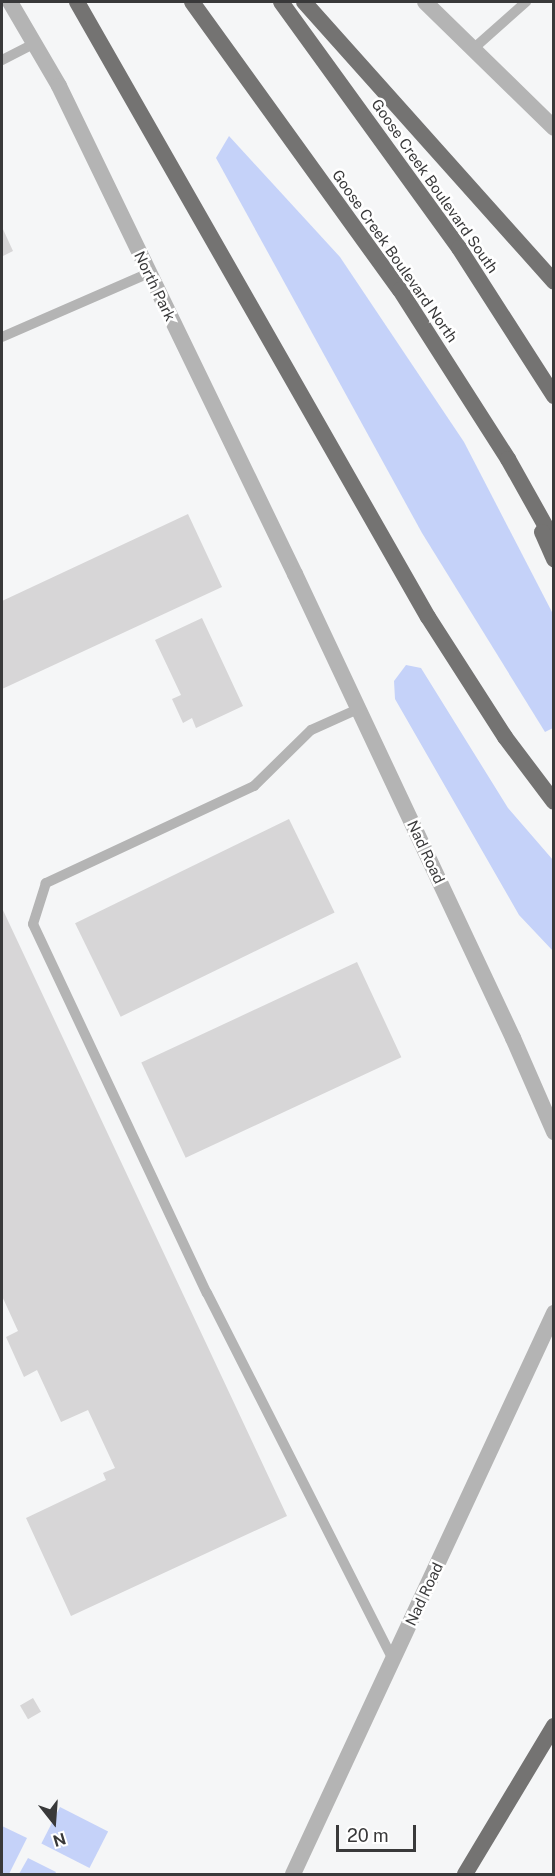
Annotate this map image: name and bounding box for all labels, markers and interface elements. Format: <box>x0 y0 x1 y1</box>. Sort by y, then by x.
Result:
street label: Goose Creek Boulevard South <box>368 95 502 277</box>
street label: Goose Creek Boulevard North <box>328 166 462 346</box>
street label: North Park <box>130 248 180 324</box>
street label: Nad Road <box>404 818 448 886</box>
street label: Nad Road <box>402 1560 446 1628</box>
north arrow <box>24 1792 84 1852</box>
scale bar <box>339 1813 418 1851</box>
text: 20 m <box>347 1825 389 1846</box>
text: N <box>51 1829 68 1851</box>

